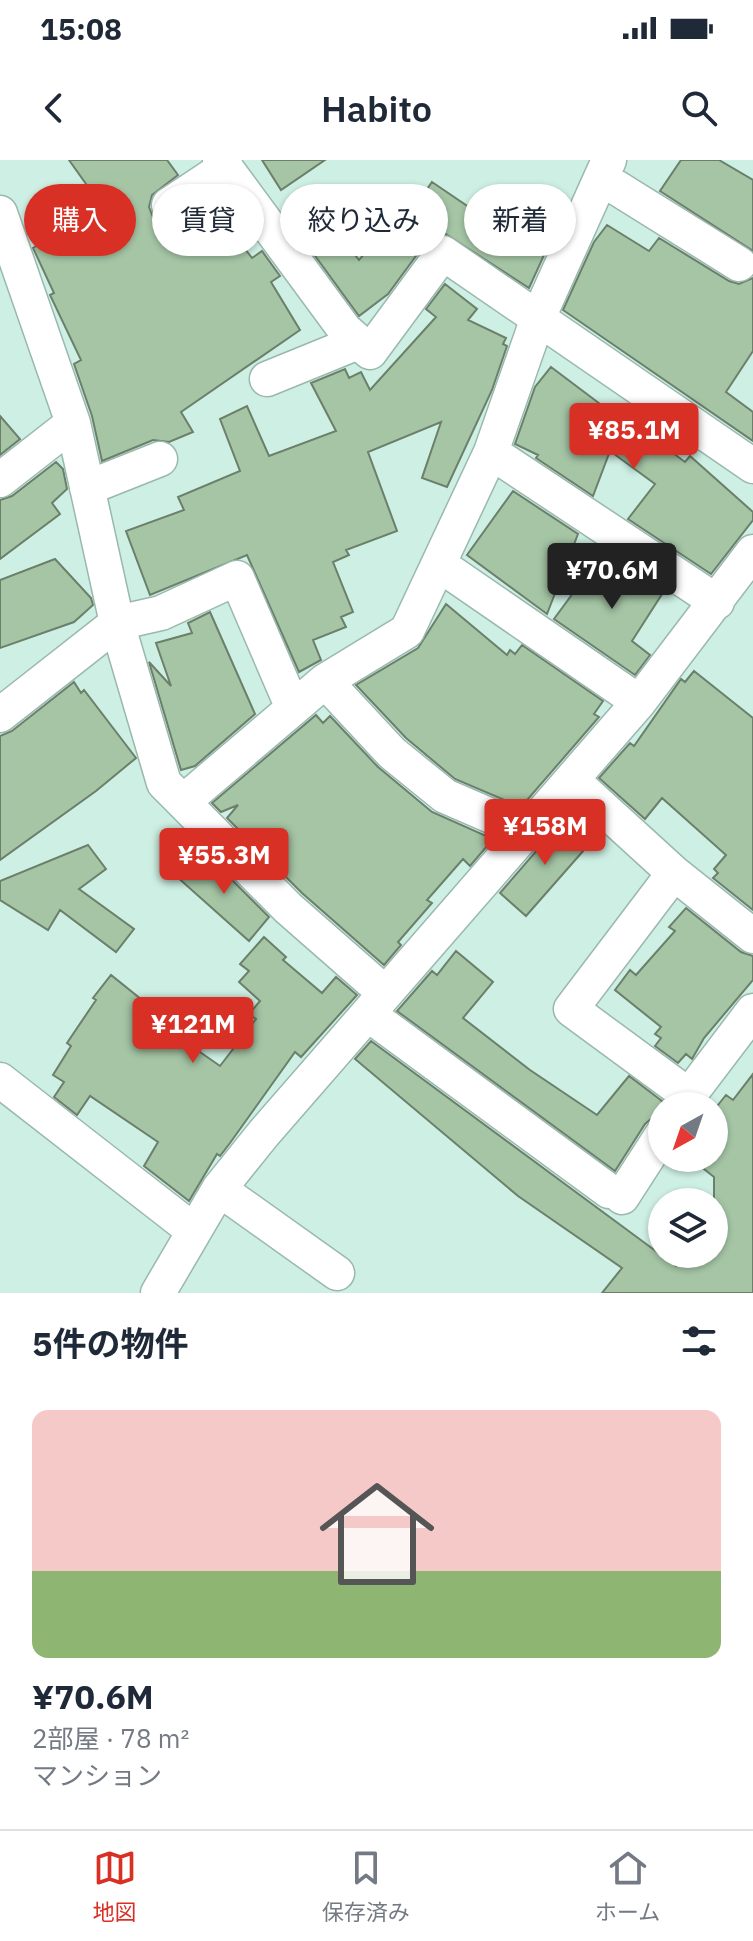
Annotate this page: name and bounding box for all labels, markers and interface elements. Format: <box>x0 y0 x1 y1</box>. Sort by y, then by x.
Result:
text: 15:08 <box>40 9 122 48</box>
text: Habito <box>321 85 432 132</box>
icon: back <box>32 86 76 130</box>
icon: search <box>677 86 721 130</box>
chip: 購入 <box>24 184 136 256</box>
chip: 賃貸 <box>152 184 264 256</box>
chip: 絞り込み <box>280 184 448 256</box>
chip: 新着 <box>464 184 576 256</box>
pin: ¥85.1M <box>569 403 699 471</box>
text: ¥85.1M <box>587 412 681 446</box>
pin: ¥70.6M <box>547 543 677 611</box>
text: ¥70.6M <box>565 552 659 586</box>
pin: ¥158M <box>489 799 601 867</box>
text: ¥158M <box>503 808 588 842</box>
pin: ¥55.3M <box>159 828 289 896</box>
text: ¥55.3M <box>177 837 271 871</box>
pin: ¥121M <box>137 997 249 1065</box>
text: ¥121M <box>151 1006 236 1040</box>
north arrow <box>648 1092 728 1172</box>
map controls <box>648 1092 728 1268</box>
button: layers <box>648 1188 728 1268</box>
icon: filters <box>677 1319 721 1363</box>
text: 5件の物件 <box>32 1321 188 1365</box>
icon: home <box>305 1462 449 1606</box>
text: ¥70.6M <box>32 1674 154 1718</box>
text: 2部屋 · 78 m² <box>32 1721 189 1755</box>
text: マンション <box>32 1758 162 1792</box>
tab: 地図 <box>93 1846 137 1926</box>
tab: 保存済み <box>322 1846 410 1926</box>
tab: ホーム <box>595 1846 660 1926</box>

